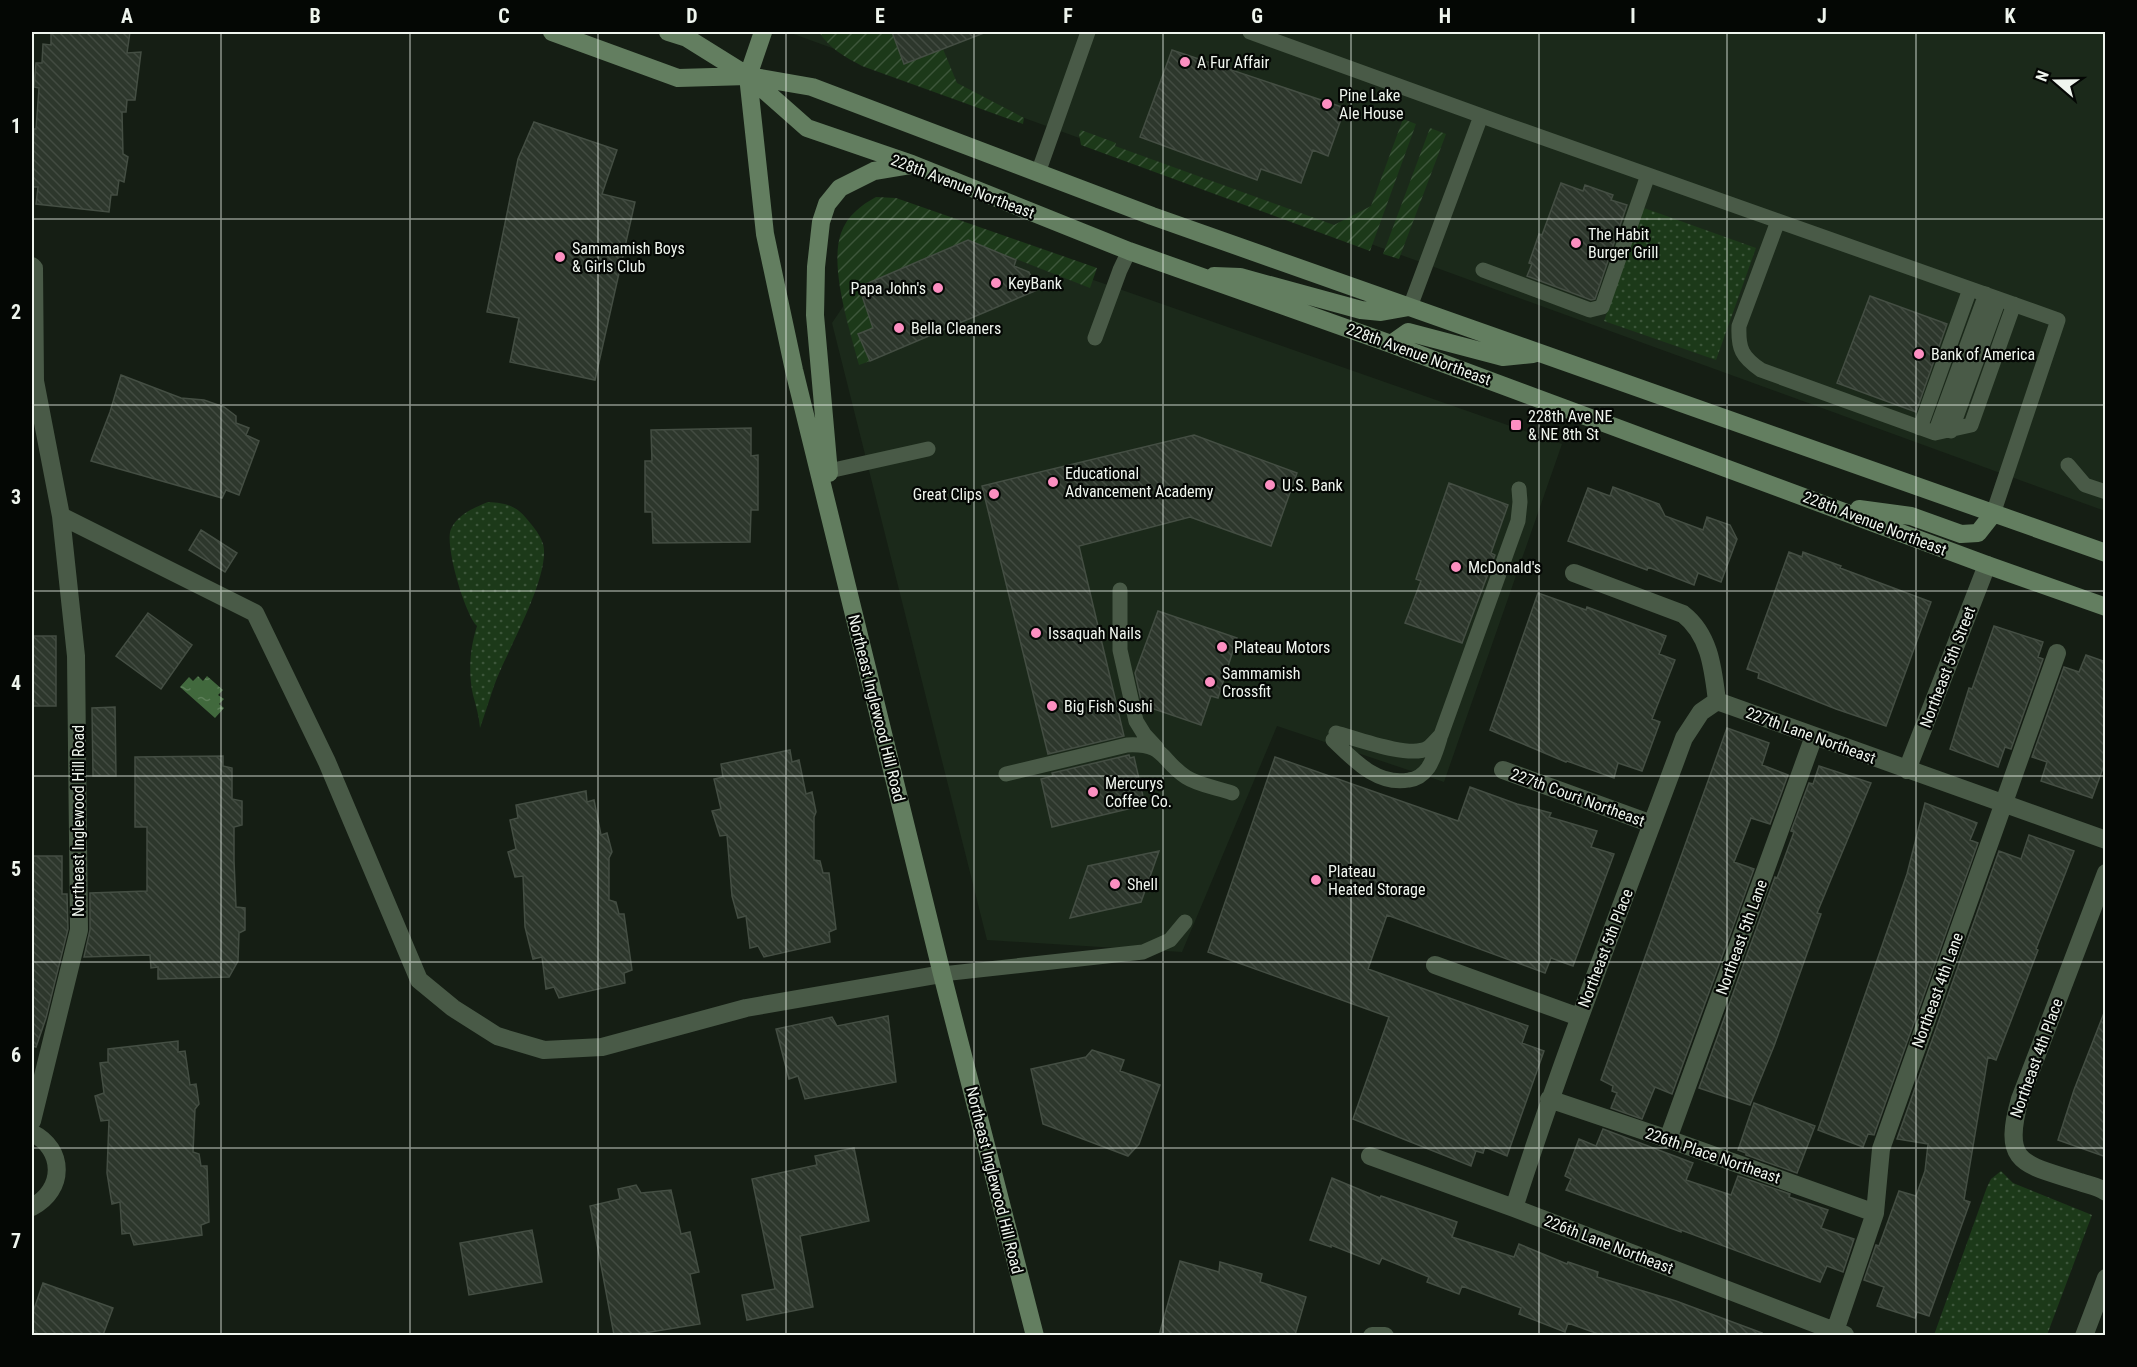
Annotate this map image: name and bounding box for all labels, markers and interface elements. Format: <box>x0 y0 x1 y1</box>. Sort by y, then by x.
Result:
text: A <box>121 4 133 28</box>
text: B <box>309 4 321 28</box>
text: C <box>498 4 510 28</box>
text: D <box>686 4 698 28</box>
text: E <box>875 4 885 28</box>
text: F <box>1063 4 1073 28</box>
text: G <box>1251 4 1263 28</box>
text: H <box>1439 4 1451 28</box>
text: I <box>1630 4 1636 28</box>
text: J <box>1817 4 1827 28</box>
text: K <box>2004 4 2016 28</box>
north arrow <box>2026 51 2086 111</box>
place label: A Fur Affair <box>1197 53 1269 72</box>
marker: A Fur Affair <box>1178 55 1192 69</box>
text: N <box>2032 68 2053 84</box>
place label: Pine Lake Ale House <box>1339 86 1404 123</box>
marker: Pine Lake Ale House <box>1320 97 1334 111</box>
text: 1 <box>11 114 21 138</box>
street label: 228th Avenue Northeast <box>888 150 1038 223</box>
place label: The Habit Burger Grill <box>1588 225 1658 262</box>
marker: The Habit Burger Grill <box>1569 236 1583 250</box>
place label: Sammamish Boys & Girls Club <box>572 239 685 276</box>
marker: Sammamish Boys & Girls Club <box>553 250 567 264</box>
place label: KeyBank <box>1008 274 1063 293</box>
marker: KeyBank <box>989 276 1003 290</box>
place label: Papa John's <box>850 279 926 298</box>
marker: Papa John's <box>931 281 945 295</box>
text: 2 <box>11 300 21 324</box>
place label: Bella Cleaners <box>911 319 1001 338</box>
street label: 228th Avenue Northeast <box>1344 319 1494 390</box>
marker: Bella Cleaners <box>892 321 906 335</box>
place label: Bank of America <box>1931 345 2035 364</box>
marker: Bank of America <box>1912 347 1926 361</box>
place label: 228th Ave NE & NE 8th St <box>1528 407 1612 444</box>
marker: 228th Ave NE & NE 8th St <box>1509 418 1523 432</box>
place label: Educational Advancement Academy <box>1065 464 1214 501</box>
marker: Educational Advancement Academy <box>1046 475 1060 489</box>
place label: U.S. Bank <box>1282 476 1344 495</box>
marker: U.S. Bank <box>1263 478 1277 492</box>
text: 3 <box>11 485 21 509</box>
place label: Great Clips <box>913 485 982 504</box>
marker: Great Clips <box>987 487 1001 501</box>
street label: 228th Avenue Northeast <box>1800 487 1950 560</box>
place label: McDonald's <box>1468 558 1541 577</box>
marker: McDonald's <box>1449 560 1463 574</box>
street label: Northeast 5th Street <box>1916 604 1979 730</box>
street label: Northeast Inglewood Hill Road <box>844 613 909 804</box>
place label: Issaquah Nails <box>1048 624 1141 643</box>
marker: Issaquah Nails <box>1029 626 1043 640</box>
place label: Plateau Motors <box>1234 638 1330 657</box>
marker: Plateau Motors <box>1215 640 1229 654</box>
place label: Sammamish Crossfit <box>1222 664 1300 701</box>
text: 4 <box>11 671 21 695</box>
marker: Sammamish Crossfit <box>1203 675 1217 689</box>
place label: Big Fish Sushi <box>1064 697 1153 716</box>
marker: Big Fish Sushi <box>1045 699 1059 713</box>
street label: 227th Lane Northeast <box>1743 703 1879 768</box>
street label: Northeast Inglewood Hill Road <box>69 725 88 917</box>
street label: 227th Court Northeast <box>1508 764 1648 831</box>
place label: Mercurys Coffee Co. <box>1105 774 1172 811</box>
marker: Mercurys Coffee Co. <box>1086 785 1100 799</box>
text: 5 <box>11 857 21 881</box>
place label: Plateau Heated Storage <box>1328 862 1425 899</box>
marker: Plateau Heated Storage <box>1309 873 1323 887</box>
place label: Shell <box>1127 875 1158 894</box>
marker: Shell <box>1108 877 1122 891</box>
street label: Northeast 5th Lane <box>1712 877 1771 997</box>
street label: Northeast 5th Place <box>1574 886 1637 1010</box>
street label: Northeast 4th Lane <box>1908 930 1967 1050</box>
street label: Northeast 4th Place <box>2006 996 2067 1120</box>
text: 6 <box>11 1043 21 1067</box>
street label: Northeast Inglewood Hill Road <box>962 1085 1027 1276</box>
street label: 226th Place Northeast <box>1643 1123 1783 1188</box>
street label: 226th Lane Northeast <box>1542 1211 1676 1278</box>
text: 7 <box>11 1229 21 1253</box>

